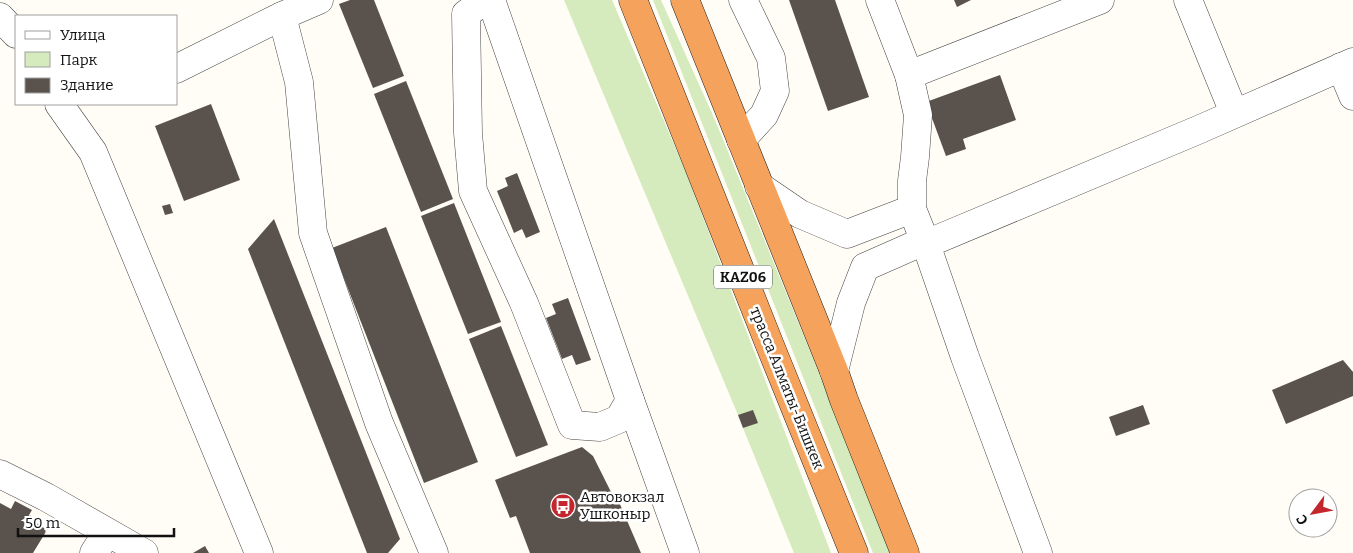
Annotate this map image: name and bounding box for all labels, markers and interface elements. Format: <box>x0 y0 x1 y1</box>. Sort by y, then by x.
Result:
legend <box>15 15 178 105</box>
text: Улица <box>60 26 106 44</box>
text: Парк <box>60 51 98 69</box>
text: Здание <box>60 76 114 94</box>
road number: KАZ06 <box>714 266 772 288</box>
street label: трасса Алматы-Бишкек <box>746 304 828 472</box>
place label: Автовокзал Ушконыр <box>580 488 664 523</box>
north arrow <box>1288 488 1338 538</box>
bus stop icon: Автовокзал Ушконыр <box>550 493 576 519</box>
scale bar <box>18 506 174 538</box>
text: С <box>1293 511 1312 528</box>
text: 50 m <box>25 514 61 532</box>

